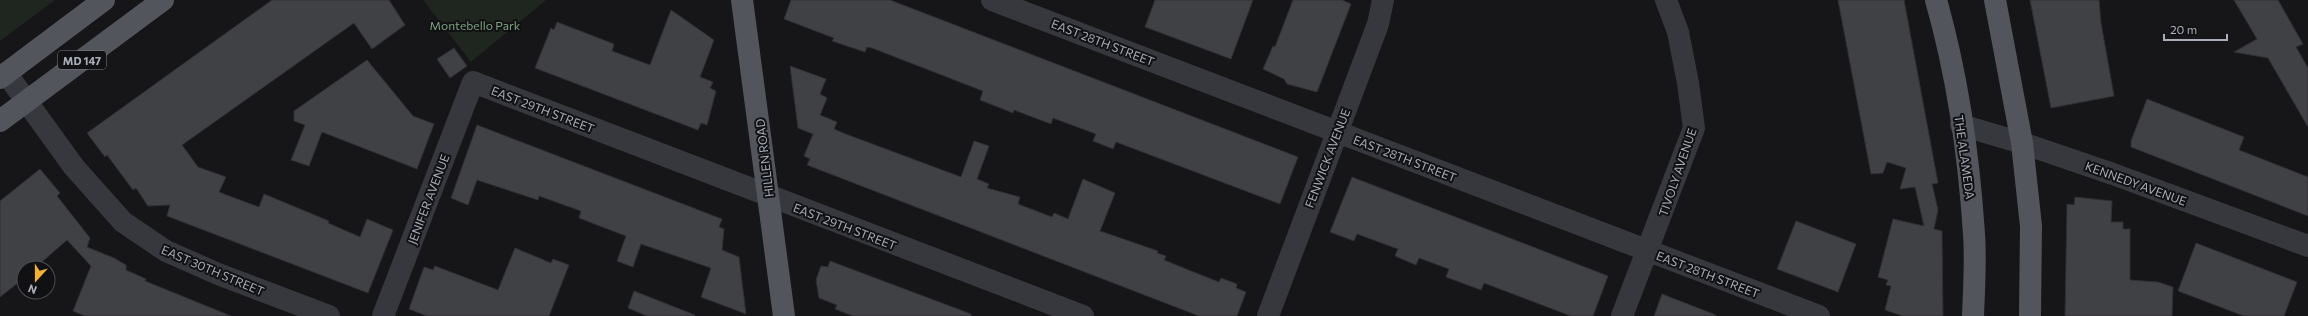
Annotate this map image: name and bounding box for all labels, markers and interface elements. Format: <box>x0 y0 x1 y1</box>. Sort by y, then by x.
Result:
street label: EAST 28TH STREET <box>1049 16 1157 68</box>
scale bar <box>2164 16 2227 42</box>
park label: Montebello Park <box>430 18 521 32</box>
text: 20 m <box>2170 22 2197 36</box>
road number: MD 147 <box>58 51 106 69</box>
street label: EAST 29TH STREET <box>489 83 597 135</box>
street label: FENWICK AVENUE <box>1302 107 1352 209</box>
street label: THE ALAMEDA <box>1952 114 1978 200</box>
street label: HILLEN ROAD <box>752 118 776 198</box>
street label: TIVOLY AVENUE <box>1655 126 1699 218</box>
street label: EAST 28TH STREET <box>1351 132 1459 184</box>
street label: JENIFER AVENUE <box>404 152 453 246</box>
street label: KENNEDY AVENUE <box>2084 158 2188 208</box>
street label: EAST 29TH STREET <box>791 200 899 252</box>
street label: EAST 30TH STREET <box>160 242 267 298</box>
street label: EAST 28TH STREET <box>1654 248 1762 300</box>
north arrow <box>16 260 56 300</box>
text: N <box>26 282 38 297</box>

